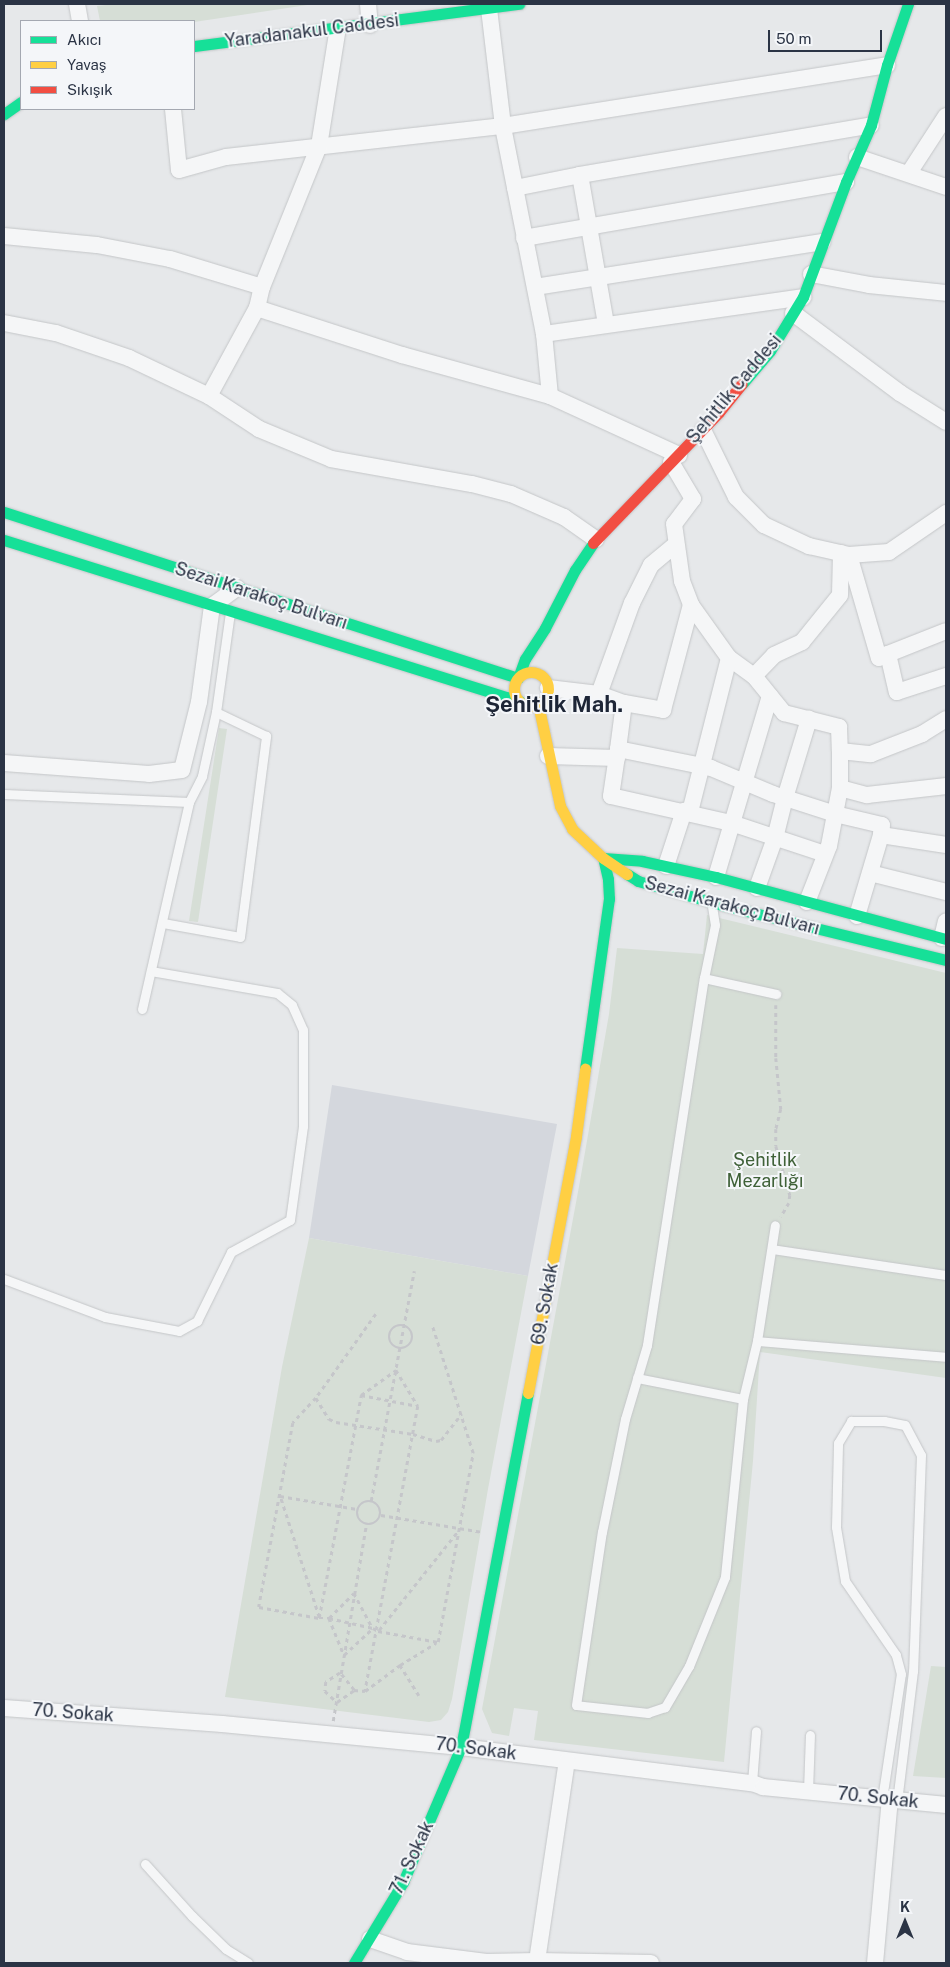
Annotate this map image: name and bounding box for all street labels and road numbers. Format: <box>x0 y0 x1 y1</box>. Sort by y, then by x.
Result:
street label: Yaradanakul Caddesi <box>224 10 400 52</box>
street label: Şehitlik Caddesi <box>682 330 786 448</box>
street label: Sezai Karakoç Bulvarı <box>172 558 350 634</box>
street label: Sezai Karakoç Bulvarı <box>642 872 822 940</box>
street label: 69. Sokak <box>527 1261 563 1347</box>
street label: 70. Sokak <box>31 1699 115 1727</box>
street label: 70. Sokak <box>434 1733 518 1765</box>
street label: 70. Sokak <box>836 1783 920 1813</box>
street label: 71. Sokak <box>386 1818 438 1898</box>

